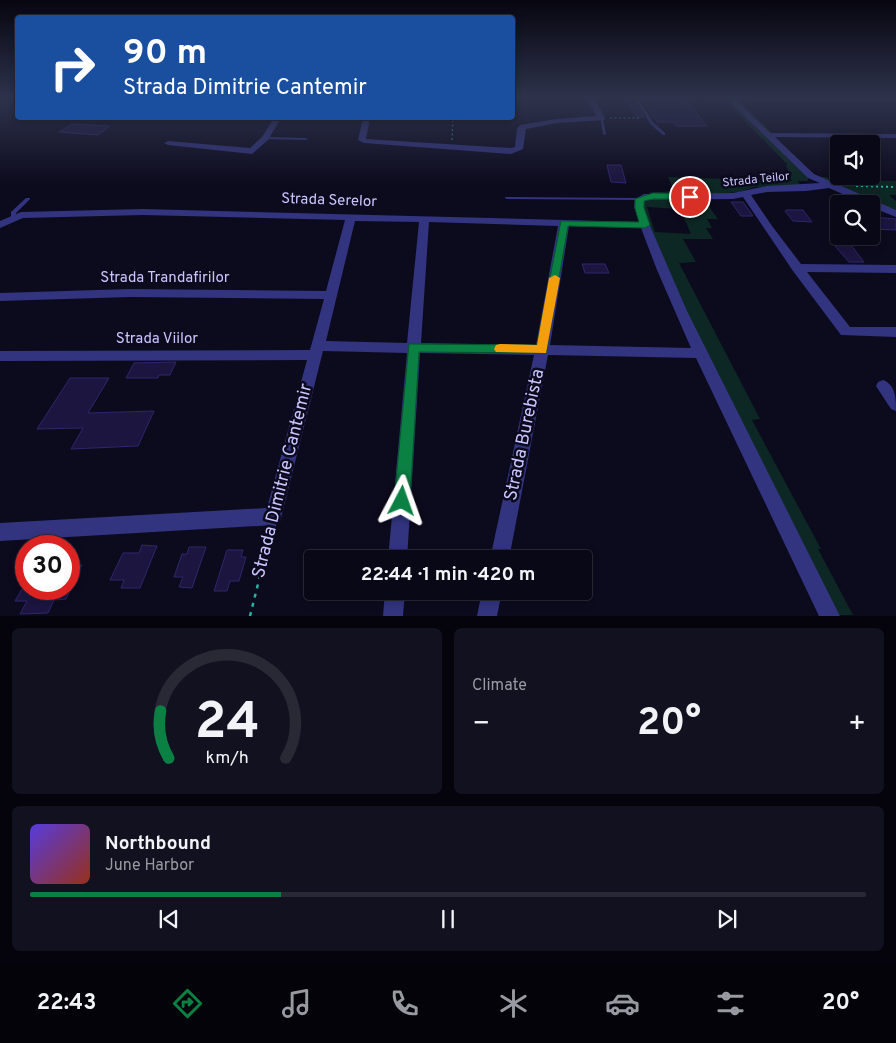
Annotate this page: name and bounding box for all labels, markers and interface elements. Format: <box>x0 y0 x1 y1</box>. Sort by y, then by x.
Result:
text: 90 m <box>123 32 207 76</box>
icon: right <box>40 35 105 100</box>
text: Strada Dimitrie Cantemir <box>123 75 367 102</box>
map controls <box>830 135 880 245</box>
button: sound <box>830 135 880 185</box>
street label: Strada Teilor <box>722 168 791 191</box>
pin <box>669 176 711 218</box>
icon: arrive <box>676 183 704 211</box>
street label: Strada Serelor <box>281 190 377 212</box>
button: search <box>830 195 880 245</box>
street label: Strada Trandafirilor <box>100 269 230 288</box>
street label: Strada Viilor <box>116 330 198 349</box>
street label: Strada Burebista <box>500 367 550 503</box>
street label: Strada Dimitrie Cantemir <box>248 381 318 581</box>
position arrow <box>375 474 427 526</box>
speed limit sign: 30 <box>15 535 80 600</box>
text: 22:44 · 1 min · 420 m <box>361 563 535 587</box>
text: Climate <box>472 676 527 696</box>
text: 24 <box>194 691 260 757</box>
text: 20° <box>637 700 701 749</box>
text: − <box>472 707 490 743</box>
text: + <box>848 707 866 743</box>
text: km/h <box>205 747 249 770</box>
text: Northbound <box>105 832 211 856</box>
text: June Harbor <box>105 856 194 876</box>
icon: previous <box>155 905 183 933</box>
icon: pause <box>434 905 462 933</box>
icon: next <box>713 905 741 933</box>
icon: directions <box>170 986 205 1021</box>
icon: music <box>279 986 314 1021</box>
icon: phone <box>387 986 422 1021</box>
icon: climate <box>496 986 531 1021</box>
icon: car <box>605 986 640 1021</box>
icon: filters <box>713 986 748 1021</box>
text: 22:43 <box>37 990 96 1017</box>
text: 20° <box>822 990 859 1017</box>

